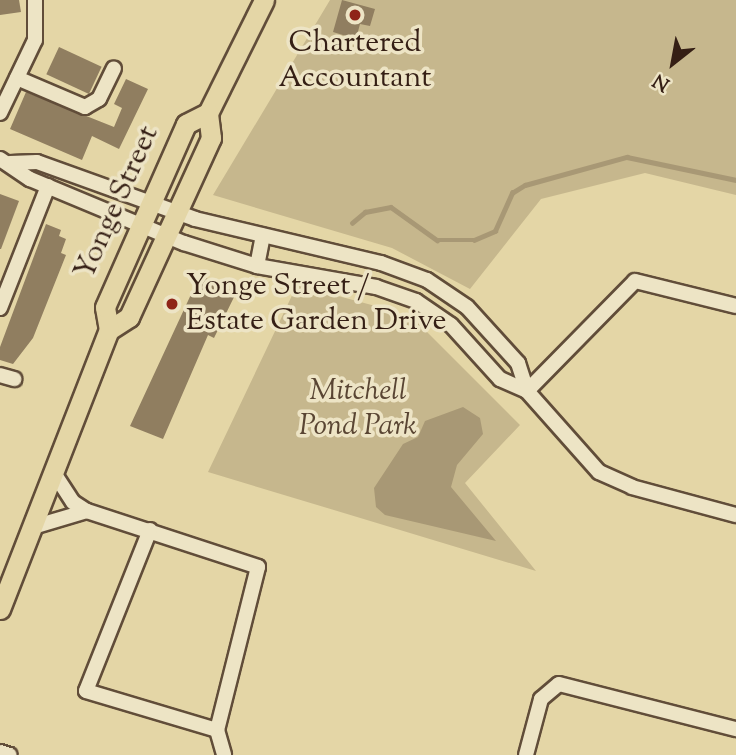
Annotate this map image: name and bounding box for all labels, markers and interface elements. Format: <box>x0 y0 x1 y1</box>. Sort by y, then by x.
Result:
marker: Chartered Accountant <box>347 7 363 23</box>
place label: Chartered Accountant <box>279 26 431 96</box>
north arrow <box>638 28 708 98</box>
text: N <box>648 66 675 97</box>
street label: Yonge Street <box>68 121 168 285</box>
place label: Yonge Street / Estate Garden Drive <box>186 269 446 340</box>
marker: Yonge Street / Estate Garden Drive <box>164 296 180 312</box>
park label: Mitchell Pond Park <box>299 374 417 444</box>

